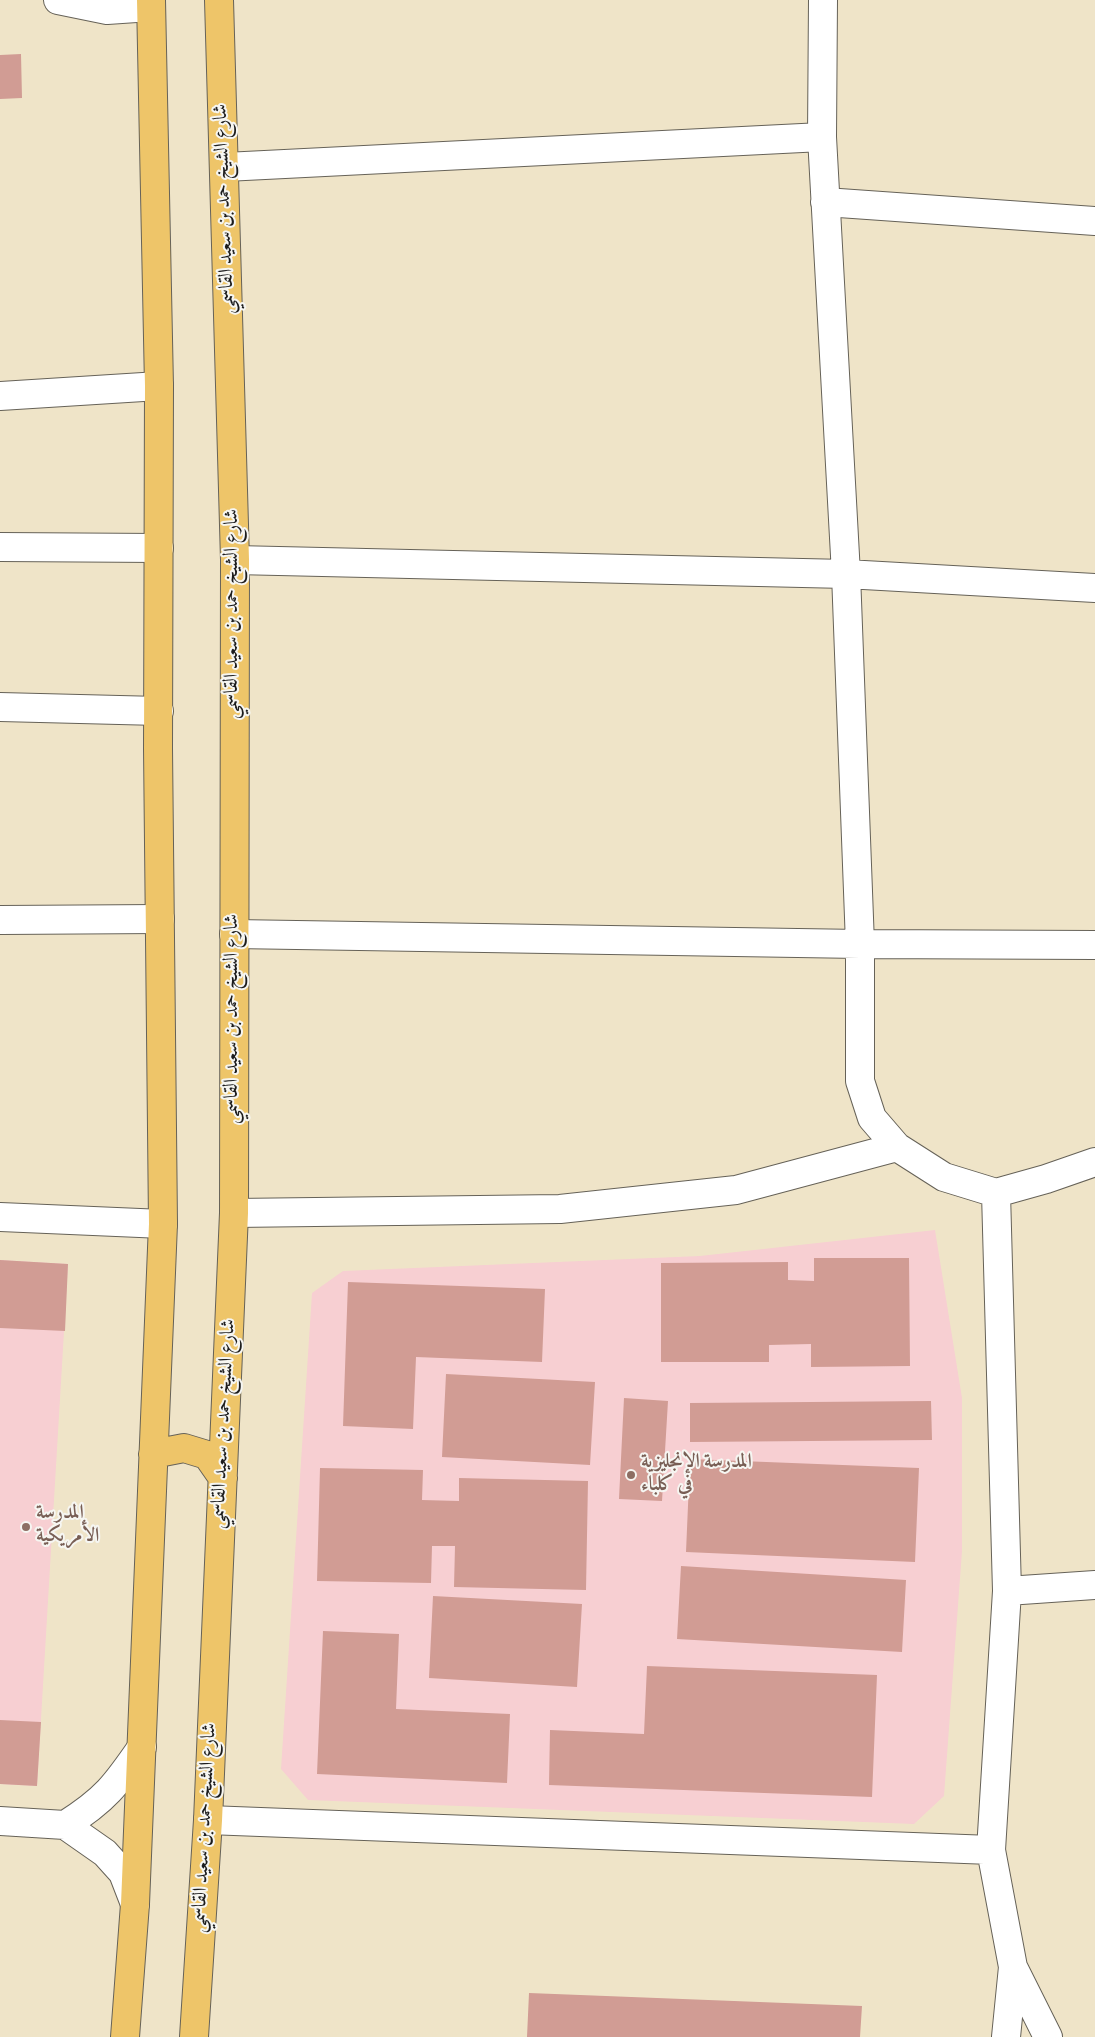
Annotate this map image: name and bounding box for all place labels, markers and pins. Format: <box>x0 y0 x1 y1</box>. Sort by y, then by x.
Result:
place label: المدرسة الإنجليزية في كلباء <box>641 1452 752 1499</box>
marker: المدرسة الإنجليزية في كلباء <box>625 1469 637 1481</box>
place label: المدرسة الأمريكية <box>36 1503 99 1550</box>
marker: المدرسة الأمريكية <box>20 1521 32 1533</box>

